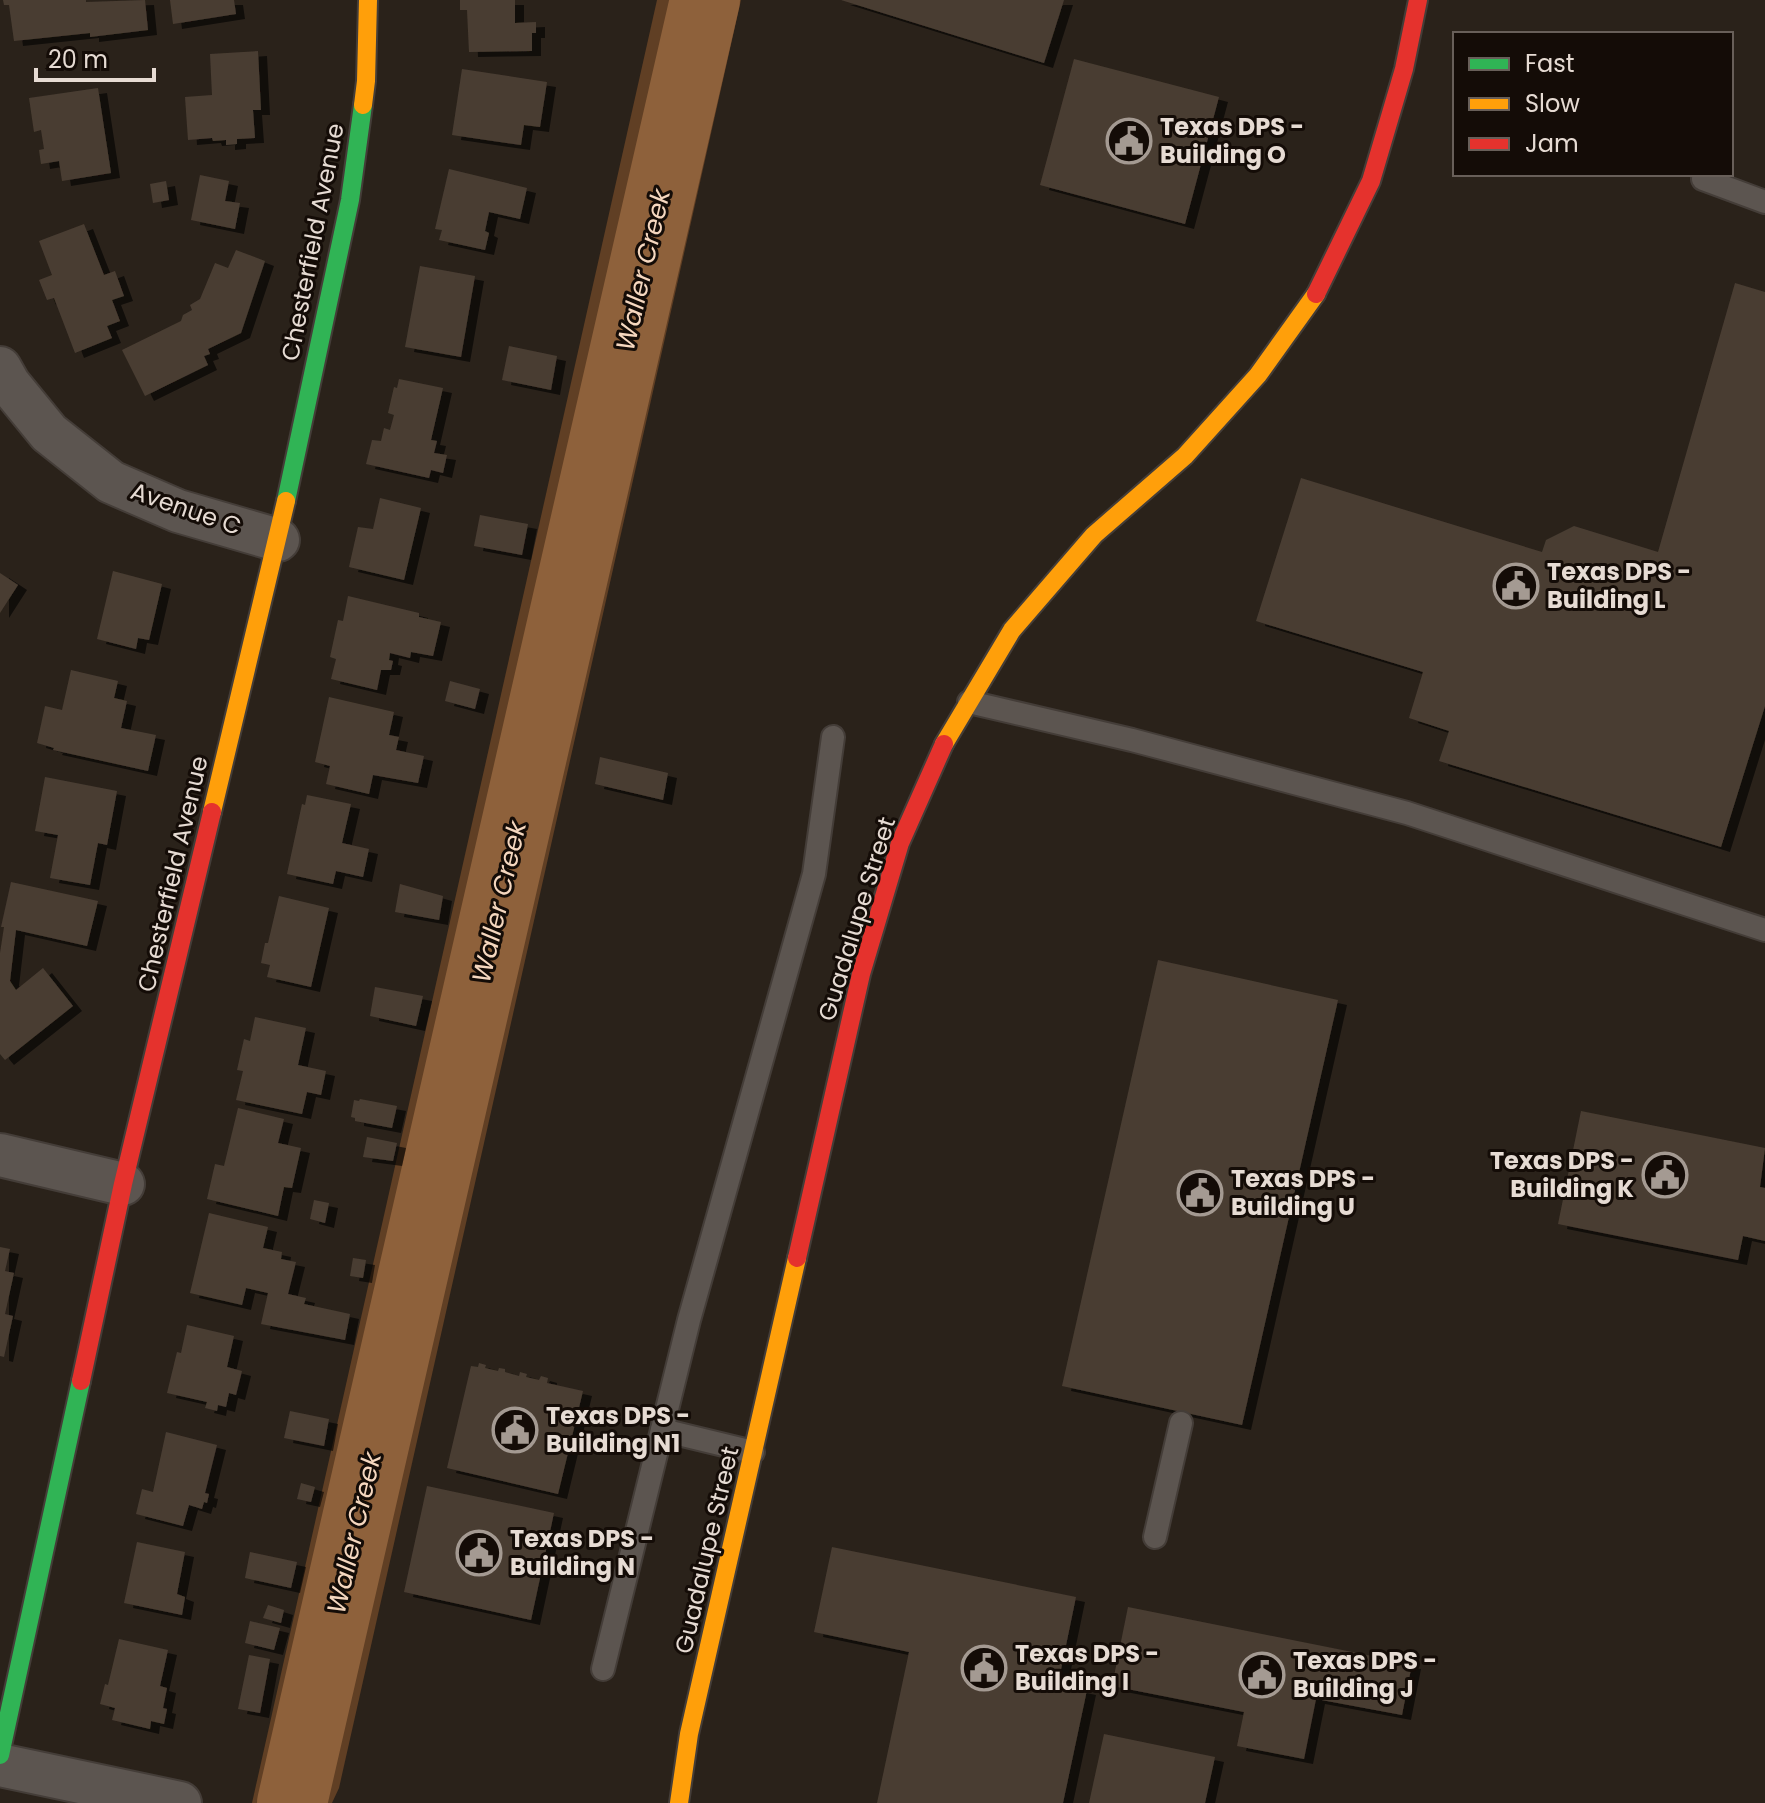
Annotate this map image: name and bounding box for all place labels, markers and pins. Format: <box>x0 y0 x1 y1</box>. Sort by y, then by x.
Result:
place label: Texas DPS - Building O <box>1160 110 1304 171</box>
public building icon: Texas DPS - Building O <box>1105 117 1153 165</box>
place label: Texas DPS - Building L <box>1547 555 1691 616</box>
public building icon: Texas DPS - Building L <box>1492 562 1540 610</box>
place label: Texas DPS - Building K <box>1490 1144 1634 1205</box>
public building icon: Texas DPS - Building K <box>1641 1151 1689 1199</box>
place label: Texas DPS - Building U <box>1231 1162 1375 1223</box>
public building icon: Texas DPS - Building U <box>1176 1169 1224 1217</box>
place label: Texas DPS - Building N1 <box>546 1399 690 1460</box>
public building icon: Texas DPS - Building N1 <box>491 1406 539 1454</box>
place label: Texas DPS - Building N <box>510 1522 654 1583</box>
public building icon: Texas DPS - Building N <box>455 1529 503 1577</box>
place label: Texas DPS - Building I <box>1015 1637 1159 1698</box>
public building icon: Texas DPS - Building I <box>960 1644 1008 1692</box>
place label: Texas DPS - Building J <box>1293 1644 1437 1705</box>
public building icon: Texas DPS - Building J <box>1238 1651 1286 1699</box>

